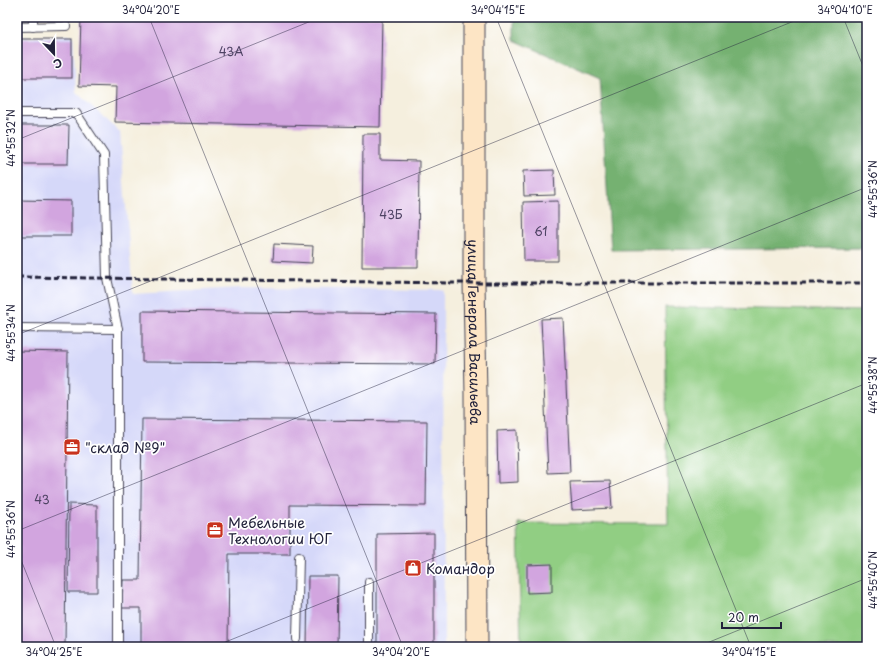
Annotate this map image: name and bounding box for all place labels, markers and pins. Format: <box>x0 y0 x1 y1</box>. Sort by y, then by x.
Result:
office icon: "склад №9" <box>62 437 82 457</box>
place label: "склад №9" <box>85 437 165 458</box>
place label: Мебельные Технологии ЮГ <box>228 512 332 549</box>
office icon: Мебельные Технологии ЮГ <box>205 520 225 540</box>
shop icon: Командор <box>403 558 423 578</box>
place label: Командор <box>426 558 495 579</box>

